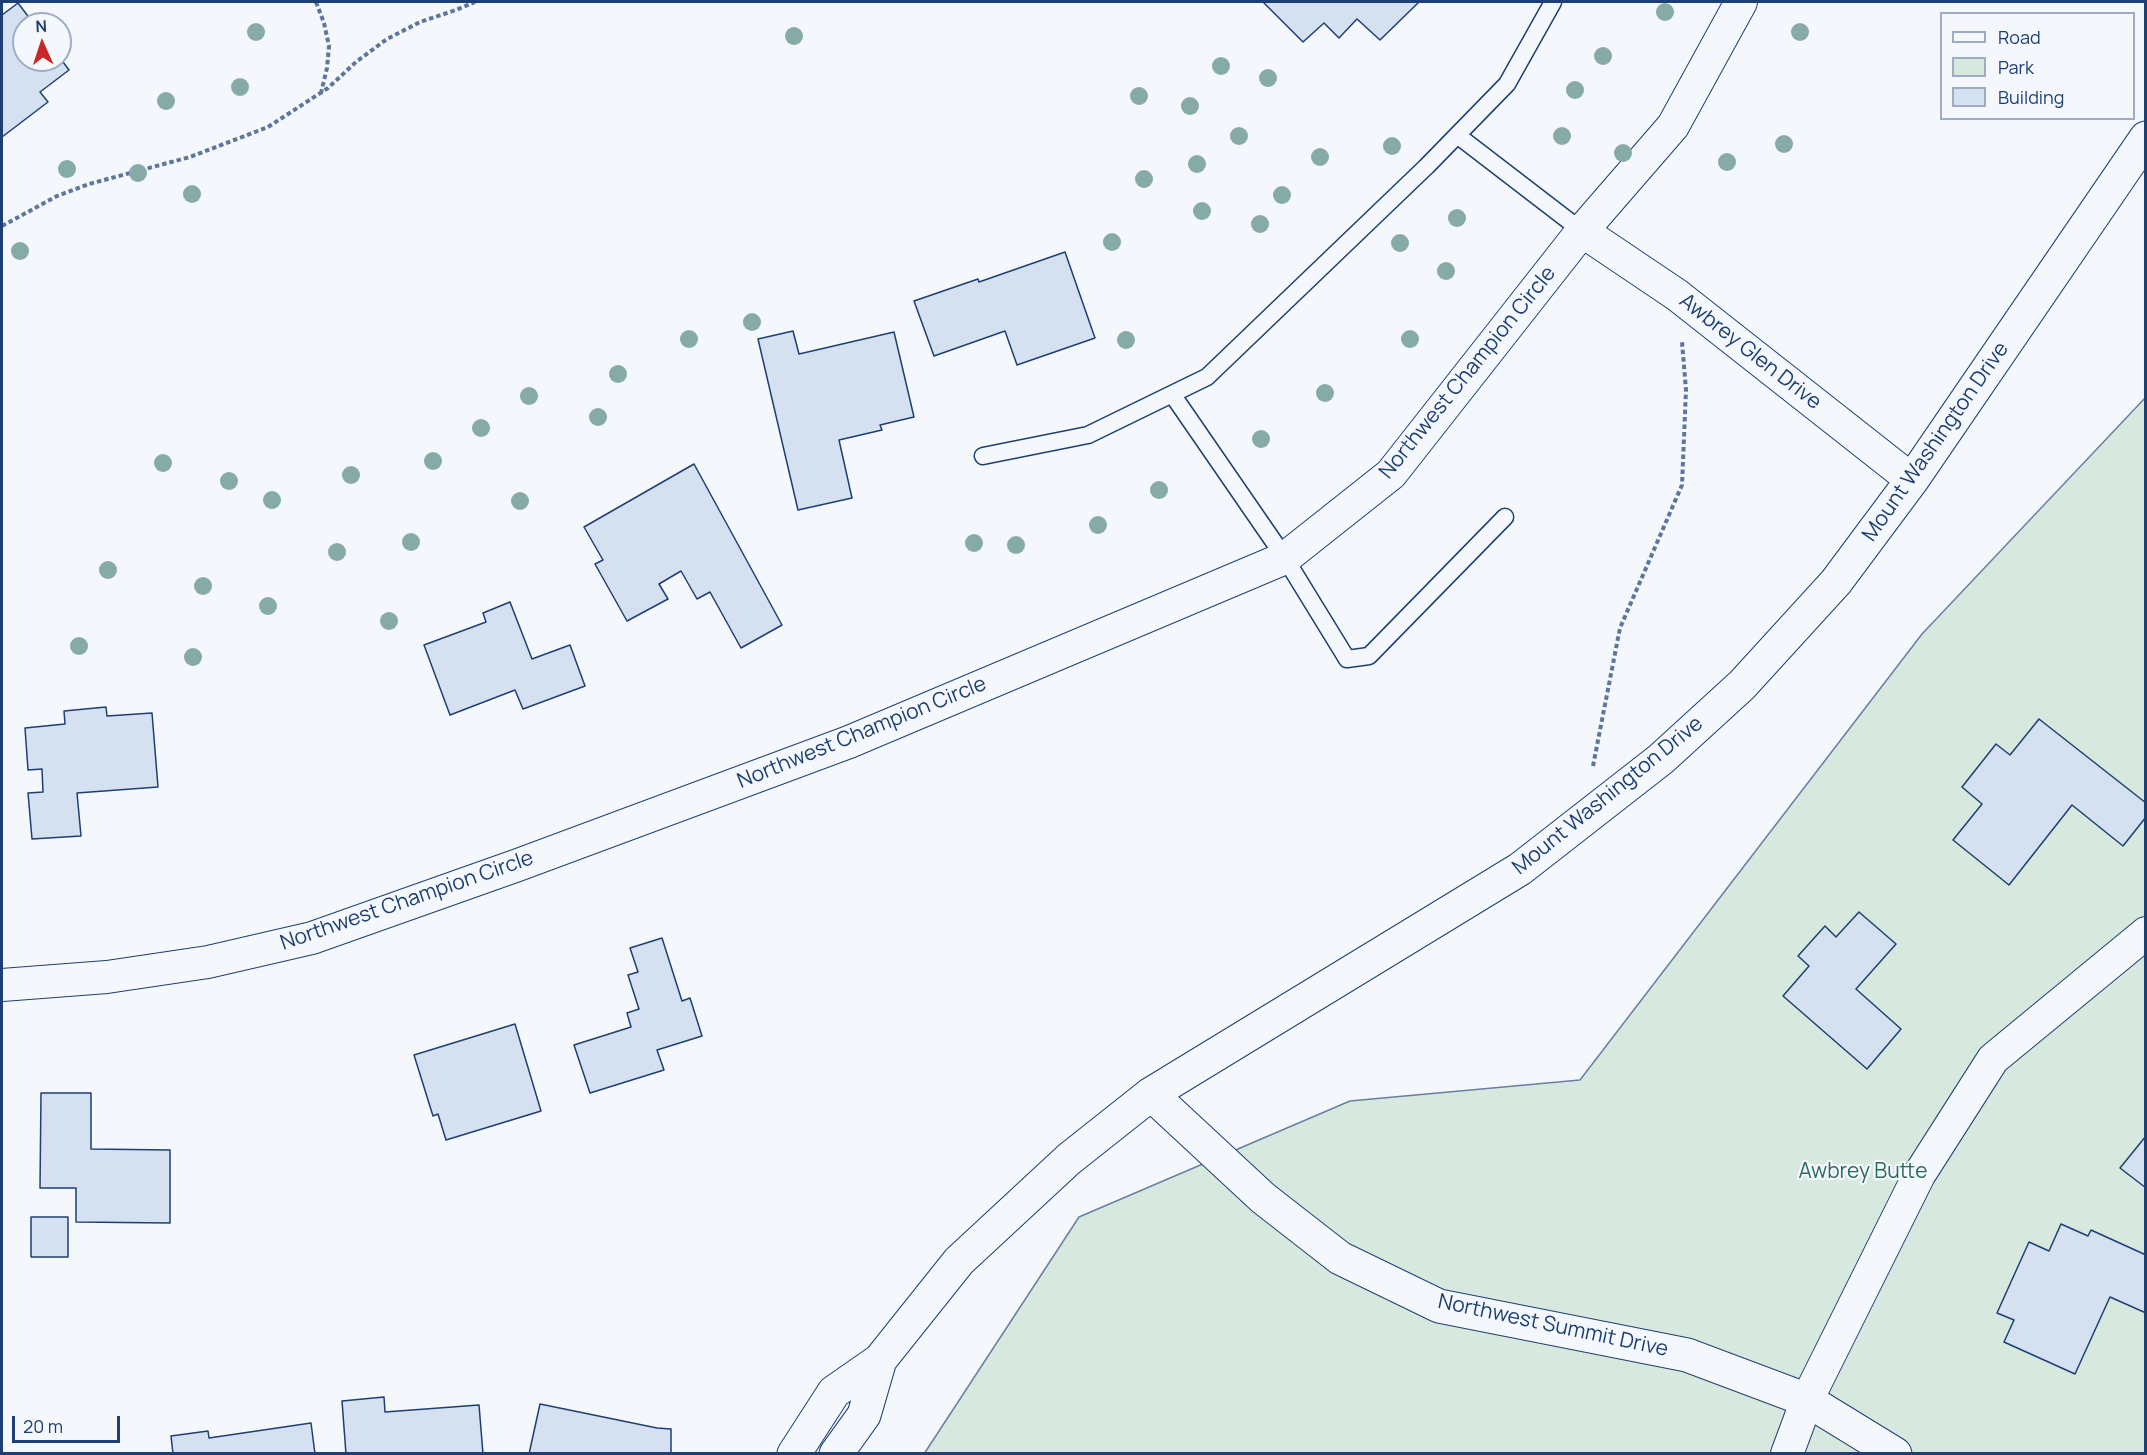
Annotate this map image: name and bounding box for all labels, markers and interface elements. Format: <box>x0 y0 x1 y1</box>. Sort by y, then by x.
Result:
north arrow <box>12 12 72 72</box>
legend <box>1940 12 2135 120</box>
text: N <box>35 15 47 37</box>
text: Road <box>1998 25 2041 49</box>
text: Park <box>1998 55 2034 79</box>
text: Building <box>1998 85 2064 109</box>
street label: Northwest Champion Circle <box>1374 262 1562 484</box>
street label: Awbrey Glen Drive <box>1674 289 1826 415</box>
street label: Mount Washington Drive <box>1858 338 2014 546</box>
street label: Northwest Champion Circle <box>734 671 990 795</box>
street label: Mount Washington Drive <box>1508 711 1708 881</box>
street label: Northwest Champion Circle <box>277 846 537 956</box>
park label: Awbrey Butte <box>1799 1159 1927 1185</box>
street label: Northwest Summit Drive <box>1436 1289 1670 1363</box>
scale bar <box>15 1404 123 1442</box>
text: 20 m <box>23 1414 63 1438</box>

